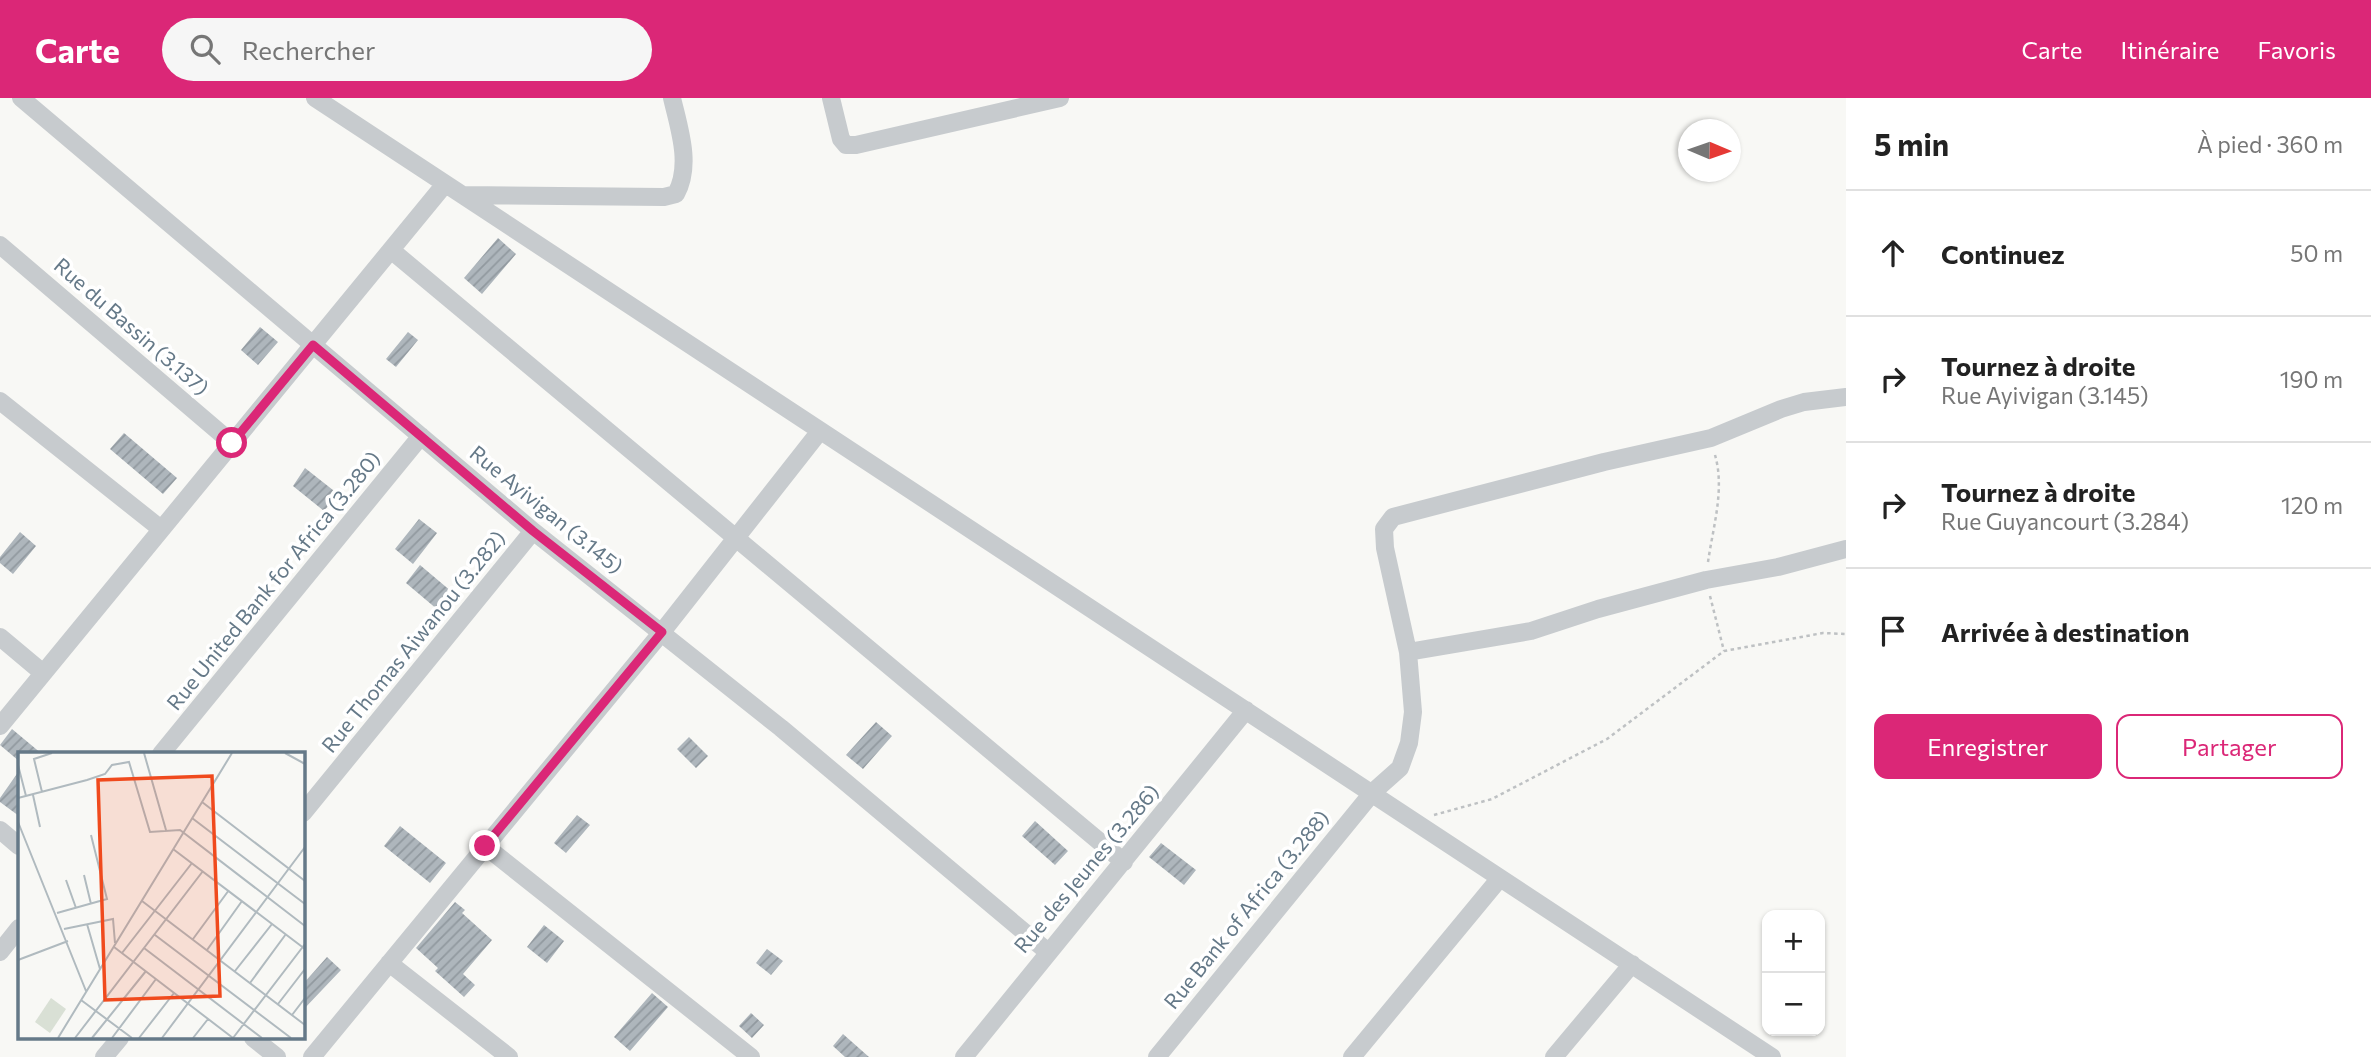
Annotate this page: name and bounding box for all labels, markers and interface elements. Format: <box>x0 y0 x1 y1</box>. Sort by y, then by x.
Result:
search box <box>162 18 652 81</box>
text: Carte <box>35 29 120 70</box>
icon: search <box>186 30 224 68</box>
text: Rechercher <box>242 34 375 65</box>
text: Carte <box>2022 35 2083 64</box>
text: Itinéraire <box>2121 35 2220 64</box>
text: Favoris <box>2258 35 2336 64</box>
north arrow <box>1678 119 1741 182</box>
text: 5 min <box>1874 125 1949 162</box>
text: À pied · 360 m <box>2197 130 2343 158</box>
icon: ahead <box>1874 234 1912 272</box>
text: Continuez <box>1941 238 2065 269</box>
text: 50 m <box>2290 239 2343 267</box>
street label: Rue du Bassin (3.137) <box>50 252 214 400</box>
text: Tournez à droite <box>1941 350 2136 381</box>
icon: right <box>1874 360 1912 398</box>
text: 190 m <box>2280 365 2343 393</box>
text: Rue Ayivigan (3.145) <box>1941 381 2149 409</box>
route start <box>216 427 247 458</box>
street label: Rue Ayivigan (3.145) <box>465 440 628 578</box>
street label: Rue United Bank for Africa (3.280) <box>161 446 385 714</box>
text: Tournez à droite <box>1941 476 2136 507</box>
icon: right <box>1874 486 1912 524</box>
text: 120 m <box>2281 491 2343 519</box>
text: Rue Guyancourt (3.284) <box>1941 507 2189 535</box>
street label: Rue Thomas Aiwanou (3.282) <box>316 525 510 757</box>
icon: arrive <box>1874 612 1912 650</box>
text: Arrivée à destination <box>1941 616 2189 647</box>
button: Enregistrer <box>1874 714 2102 779</box>
button: Partager <box>2116 714 2343 779</box>
inset map <box>18 752 304 1040</box>
street label: Rue des Jeunes (3.286) <box>1008 779 1164 957</box>
street label: Rue Bank of Africa (3.288) <box>1158 805 1334 1013</box>
route end <box>469 830 500 861</box>
map controls <box>1762 910 1825 1036</box>
button: + <box>1762 910 1825 973</box>
button: − <box>1762 973 1825 1036</box>

